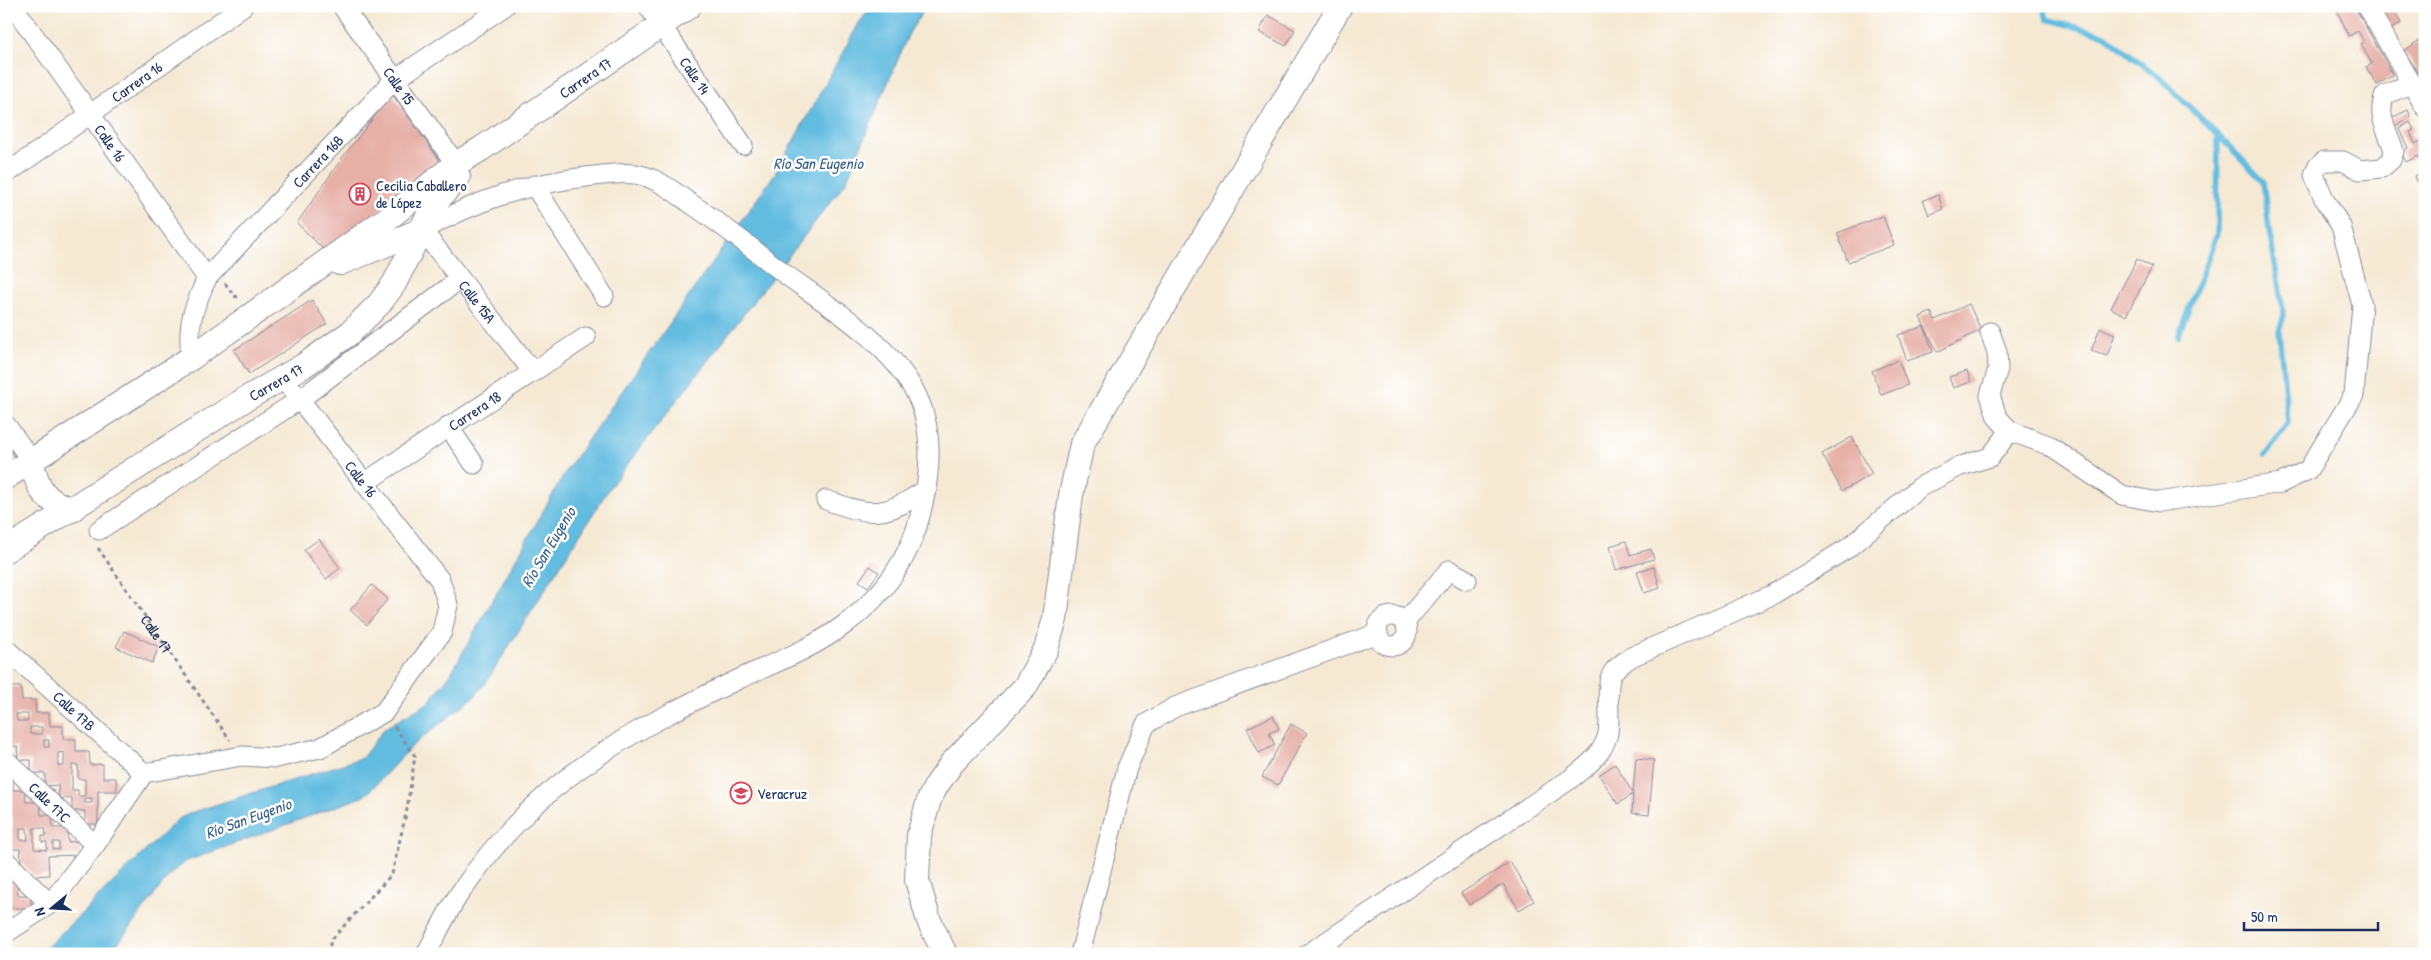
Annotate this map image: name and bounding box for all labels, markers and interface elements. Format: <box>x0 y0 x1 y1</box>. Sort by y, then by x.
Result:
street label: Carrera 17 <box>555 52 616 103</box>
street label: Calle 14 <box>675 52 716 99</box>
street label: Carrera 16 <box>107 56 166 107</box>
street label: Calle 15 <box>379 62 420 109</box>
street label: Calle 16 <box>90 120 131 166</box>
street label: Carrera 16B <box>287 130 348 192</box>
water label: Río San Eugenio <box>773 152 864 174</box>
place label: Cecilia Caballero de López <box>376 175 466 213</box>
building icon: Cecilia Caballero de López <box>348 182 372 206</box>
street label: Calle 15A <box>454 275 502 328</box>
street label: Carrera 17 <box>245 358 307 406</box>
street label: Carrera 18 <box>444 386 505 435</box>
street label: Calle 16 <box>340 456 382 502</box>
water label: Río San Eugenio <box>515 502 581 591</box>
street label: Calle 17 <box>136 610 178 657</box>
street label: Calle 17B <box>49 686 100 735</box>
street label: Calle 17C <box>24 777 76 827</box>
school or university icon: Veracruz <box>729 781 753 805</box>
place label: Veracruz <box>757 783 808 804</box>
water label: Río San Eugenio <box>202 792 295 844</box>
north arrow <box>28 882 78 932</box>
scale bar <box>2244 900 2377 932</box>
text: N <box>29 905 49 919</box>
text: 50 m <box>2251 906 2278 927</box>

